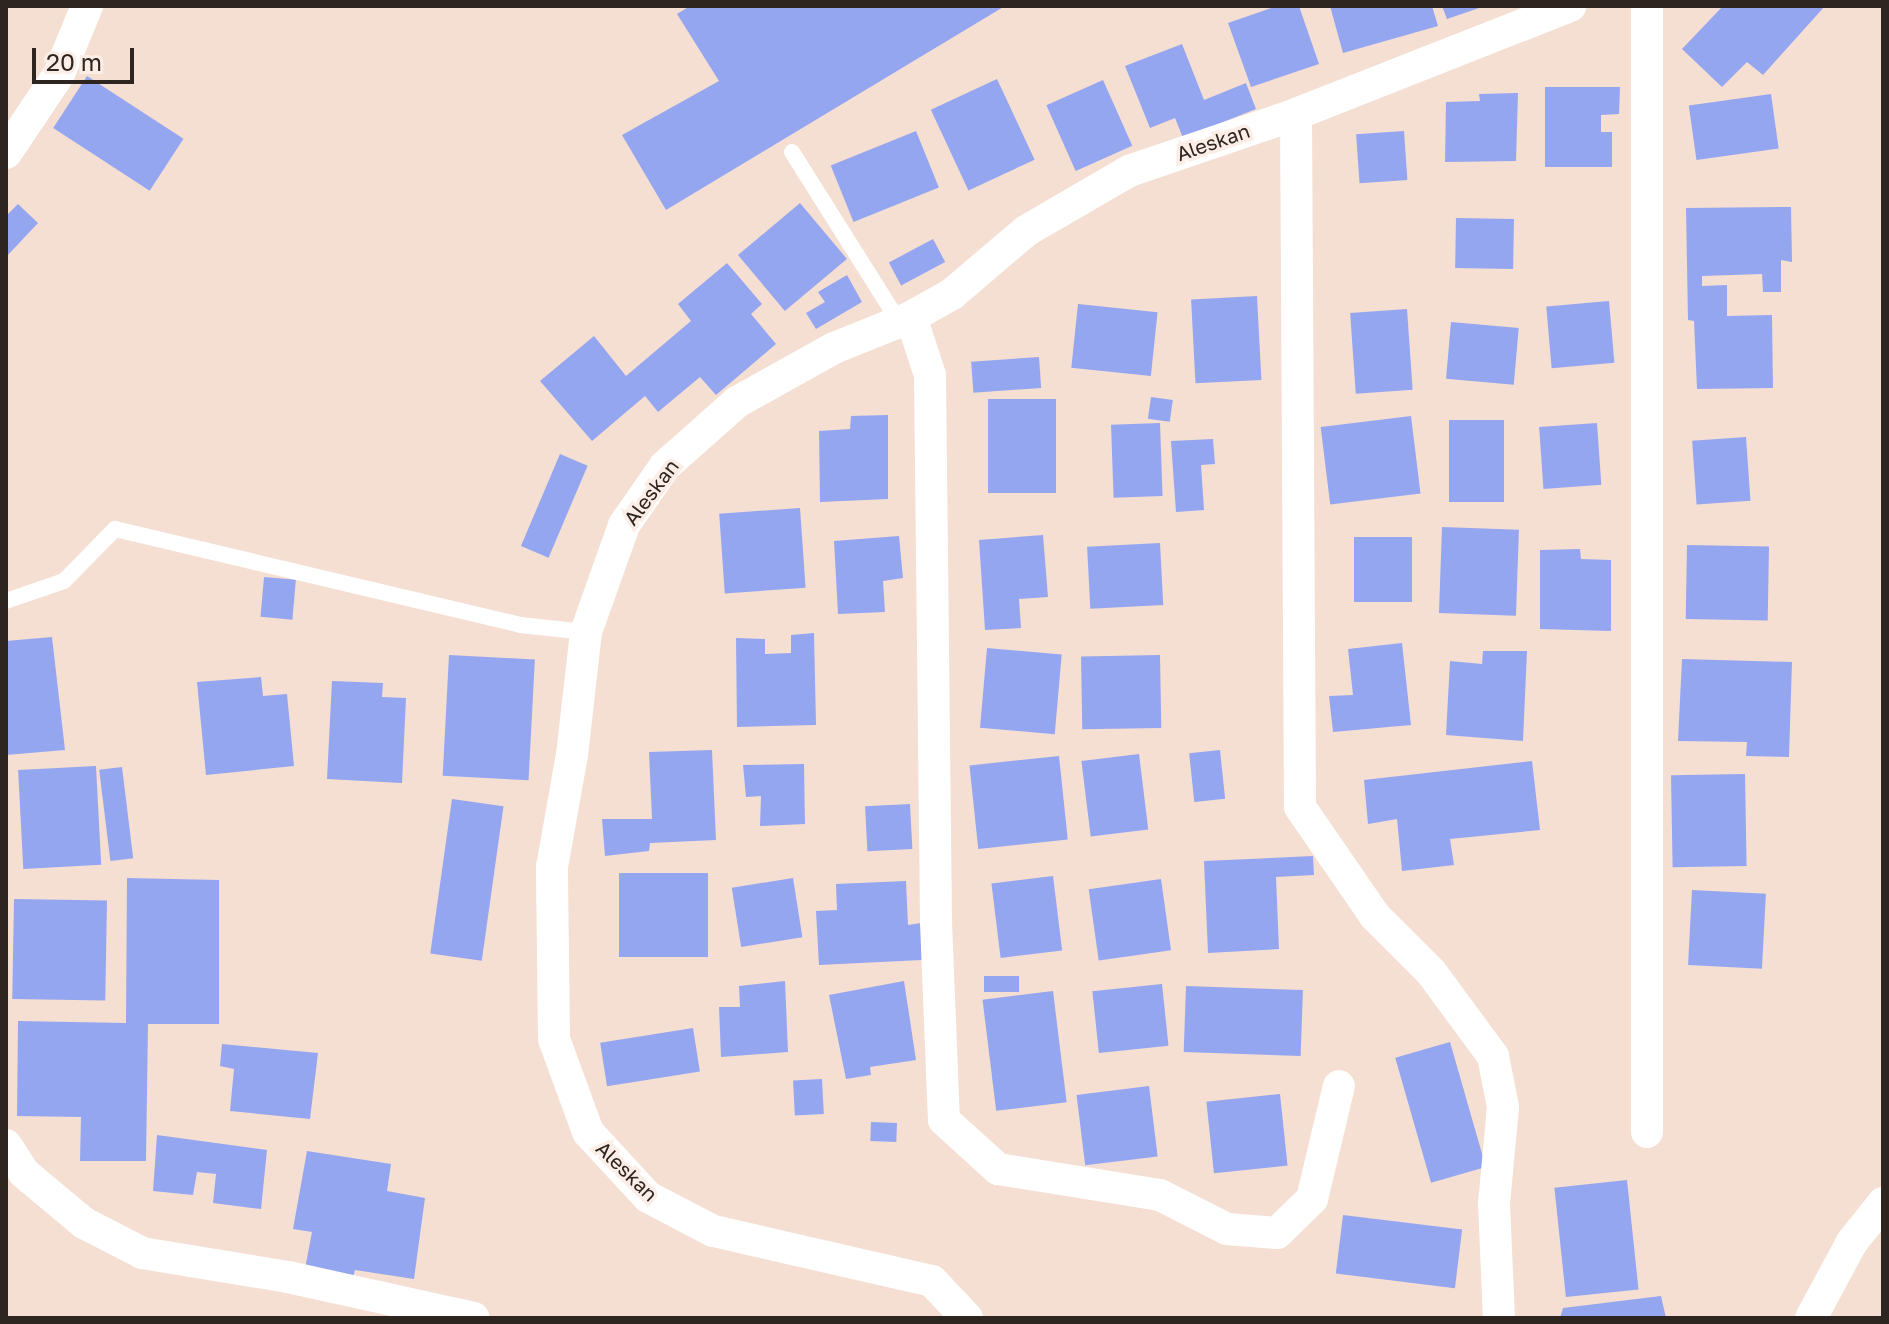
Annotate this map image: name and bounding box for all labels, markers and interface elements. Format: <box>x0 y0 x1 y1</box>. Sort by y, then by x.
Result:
scale bar <box>36 32 138 82</box>
text: 20 m <box>46 47 102 76</box>
street label: Aleskan <box>1173 118 1253 166</box>
street label: Aleskan <box>619 454 683 530</box>
street label: Aleskan <box>591 1136 663 1206</box>

